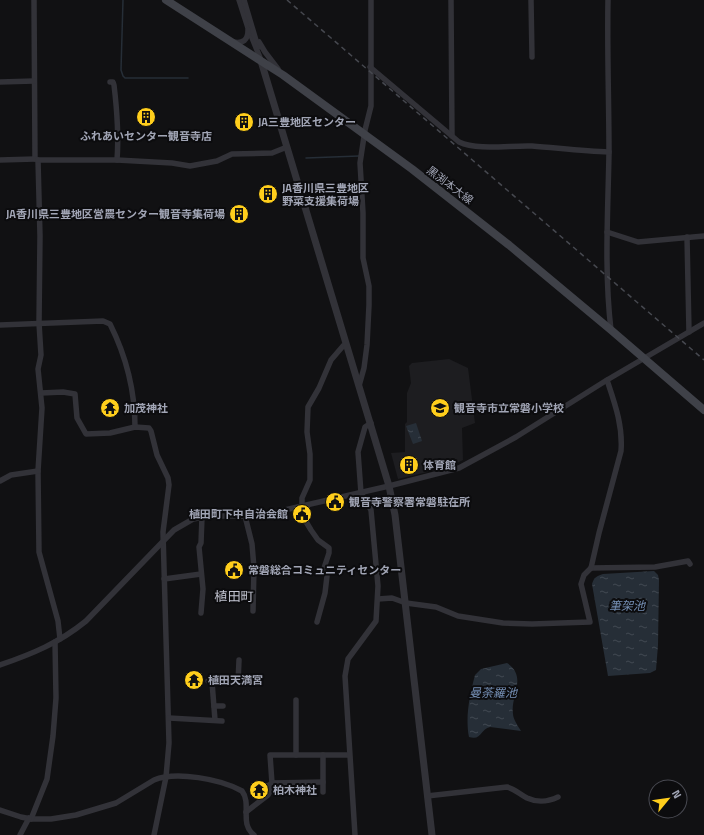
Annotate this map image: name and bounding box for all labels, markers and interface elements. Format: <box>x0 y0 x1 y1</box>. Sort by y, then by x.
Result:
building icon: ふれあいセンター観音寺店 <box>135 106 157 128</box>
building icon: JA三豊地区センター <box>233 111 255 133</box>
place label: JA三豊地区センター <box>258 114 356 130</box>
place label: ふれあいセンター観音寺店 <box>80 128 212 144</box>
street label: 黒渕本大線 <box>423 162 477 208</box>
place label: JA香川県三豊地区 野菜支援集荷場 <box>282 180 369 209</box>
building icon: JA香川県三豊地区 野菜支援集荷場 <box>257 183 279 205</box>
building icon: JA香川県三豊地区営農センター観音寺集荷場 <box>228 203 250 225</box>
place label: JA香川県三豊地区営農センター観音寺集荷場 <box>6 206 225 222</box>
temple icon: 加茂神社 <box>99 397 121 419</box>
school or university icon: 観音寺市立常磐小学校 <box>429 397 451 419</box>
place label: 加茂神社 <box>124 400 168 416</box>
place label: 観音寺市立常磐小学校 <box>454 400 564 416</box>
building icon: 体育館 <box>398 454 420 476</box>
place label: 体育館 <box>423 457 456 473</box>
public building icon: 観音寺警察署常磐駐在所 <box>324 491 346 513</box>
place label: 観音寺警察署常磐駐在所 <box>349 494 470 510</box>
public building icon: 植田町下中自治会館 <box>291 503 313 525</box>
place label: 植田町下中自治会館 <box>189 506 288 522</box>
public building icon: 常磐総合コミュニティセンター <box>223 559 245 581</box>
place label: 常磐総合コミュニティセンター <box>248 562 401 578</box>
district label: 植田町 <box>214 586 254 606</box>
water label: 筆架池 <box>609 596 646 615</box>
temple icon: 植田天満宮 <box>183 669 205 691</box>
place label: 植田天満宮 <box>208 672 263 688</box>
water label: 曼荼羅池 <box>469 683 518 702</box>
temple icon: 柏木神社 <box>248 779 270 801</box>
north arrow <box>648 779 688 819</box>
place label: 柏木神社 <box>273 782 317 798</box>
text: N <box>668 787 686 801</box>

